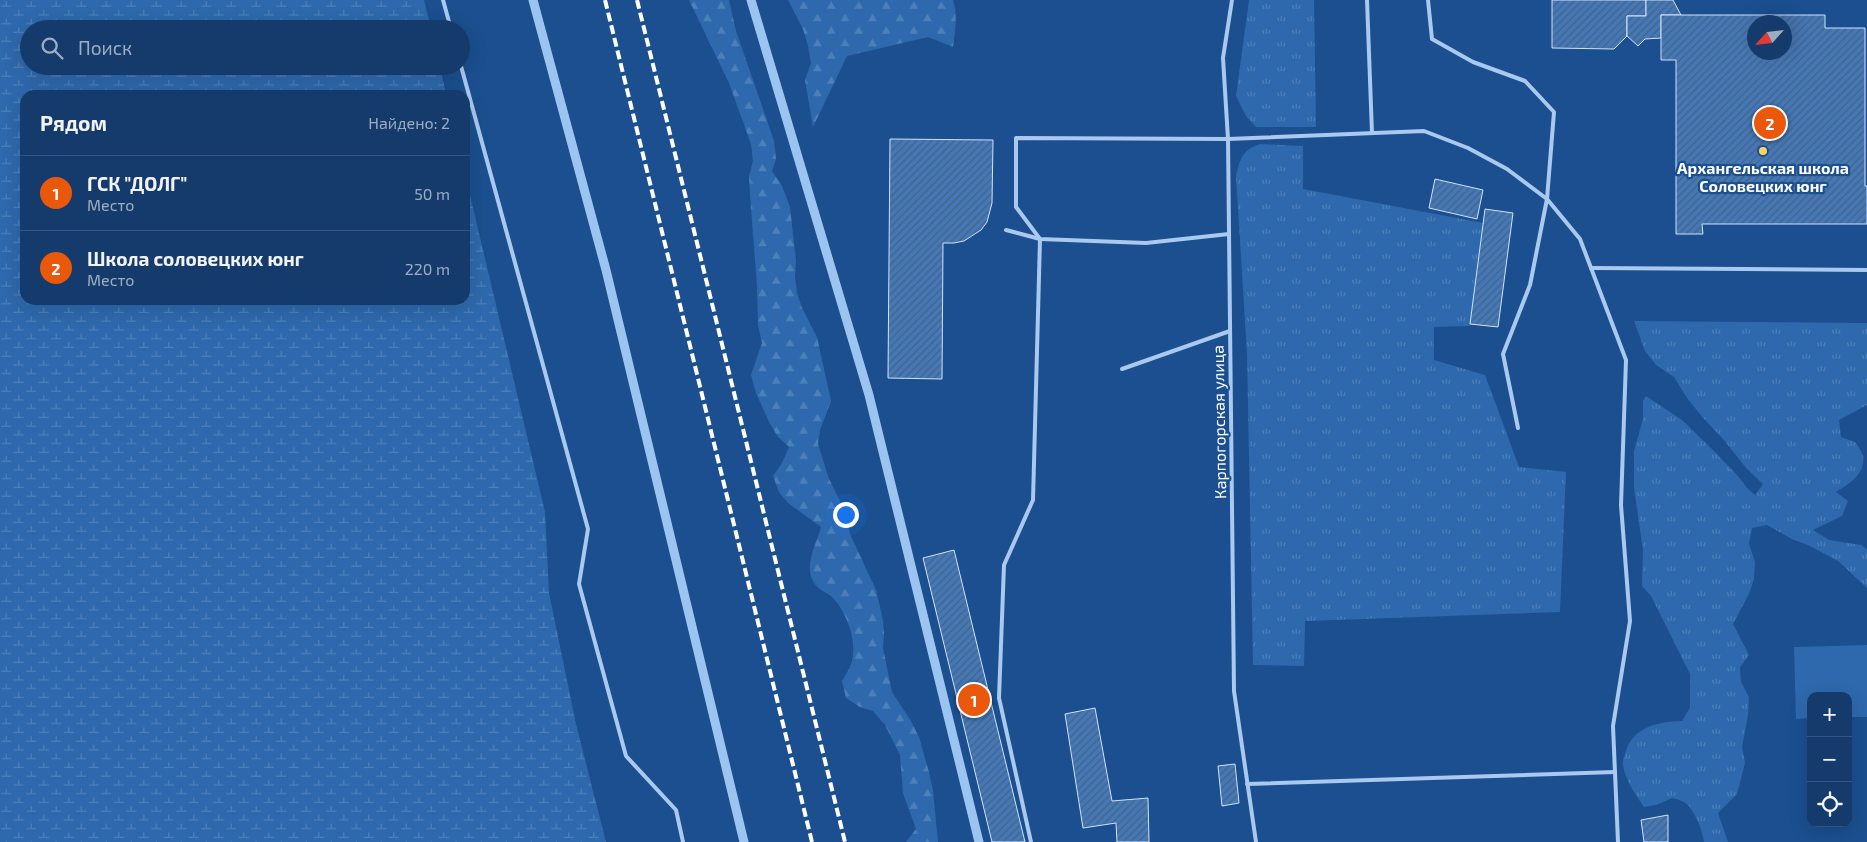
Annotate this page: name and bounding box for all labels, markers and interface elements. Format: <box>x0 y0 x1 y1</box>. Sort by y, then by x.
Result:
north arrow <box>1747 15 1792 60</box>
search box <box>20 20 470 75</box>
icon: search <box>38 34 66 62</box>
text: Поиск <box>78 36 132 59</box>
pin: 2 <box>1754 104 1786 142</box>
text: Рядом <box>40 110 107 135</box>
text: Найдено: 2 <box>368 113 450 132</box>
marker: Архангельская школа Соловецких юнг <box>1757 145 1769 157</box>
place label: Архангельская школа Соловецких юнг <box>1677 158 1849 195</box>
text: ГСК "ДОЛГ" <box>87 172 187 195</box>
text: 1 <box>53 184 59 203</box>
text: 50 m <box>414 184 450 203</box>
text: Место <box>87 195 134 214</box>
text: Школа соловецких юнг <box>87 247 304 270</box>
text: 2 <box>51 259 61 278</box>
text: 220 m <box>405 259 450 278</box>
text: Место <box>87 270 134 289</box>
street label: Карпогорская улица <box>1208 345 1230 499</box>
your location <box>833 502 859 528</box>
pin: 1 <box>958 681 990 719</box>
map controls <box>1807 692 1852 827</box>
button: + <box>1807 692 1852 737</box>
button: − <box>1807 737 1852 782</box>
button: locate <box>1807 782 1852 827</box>

